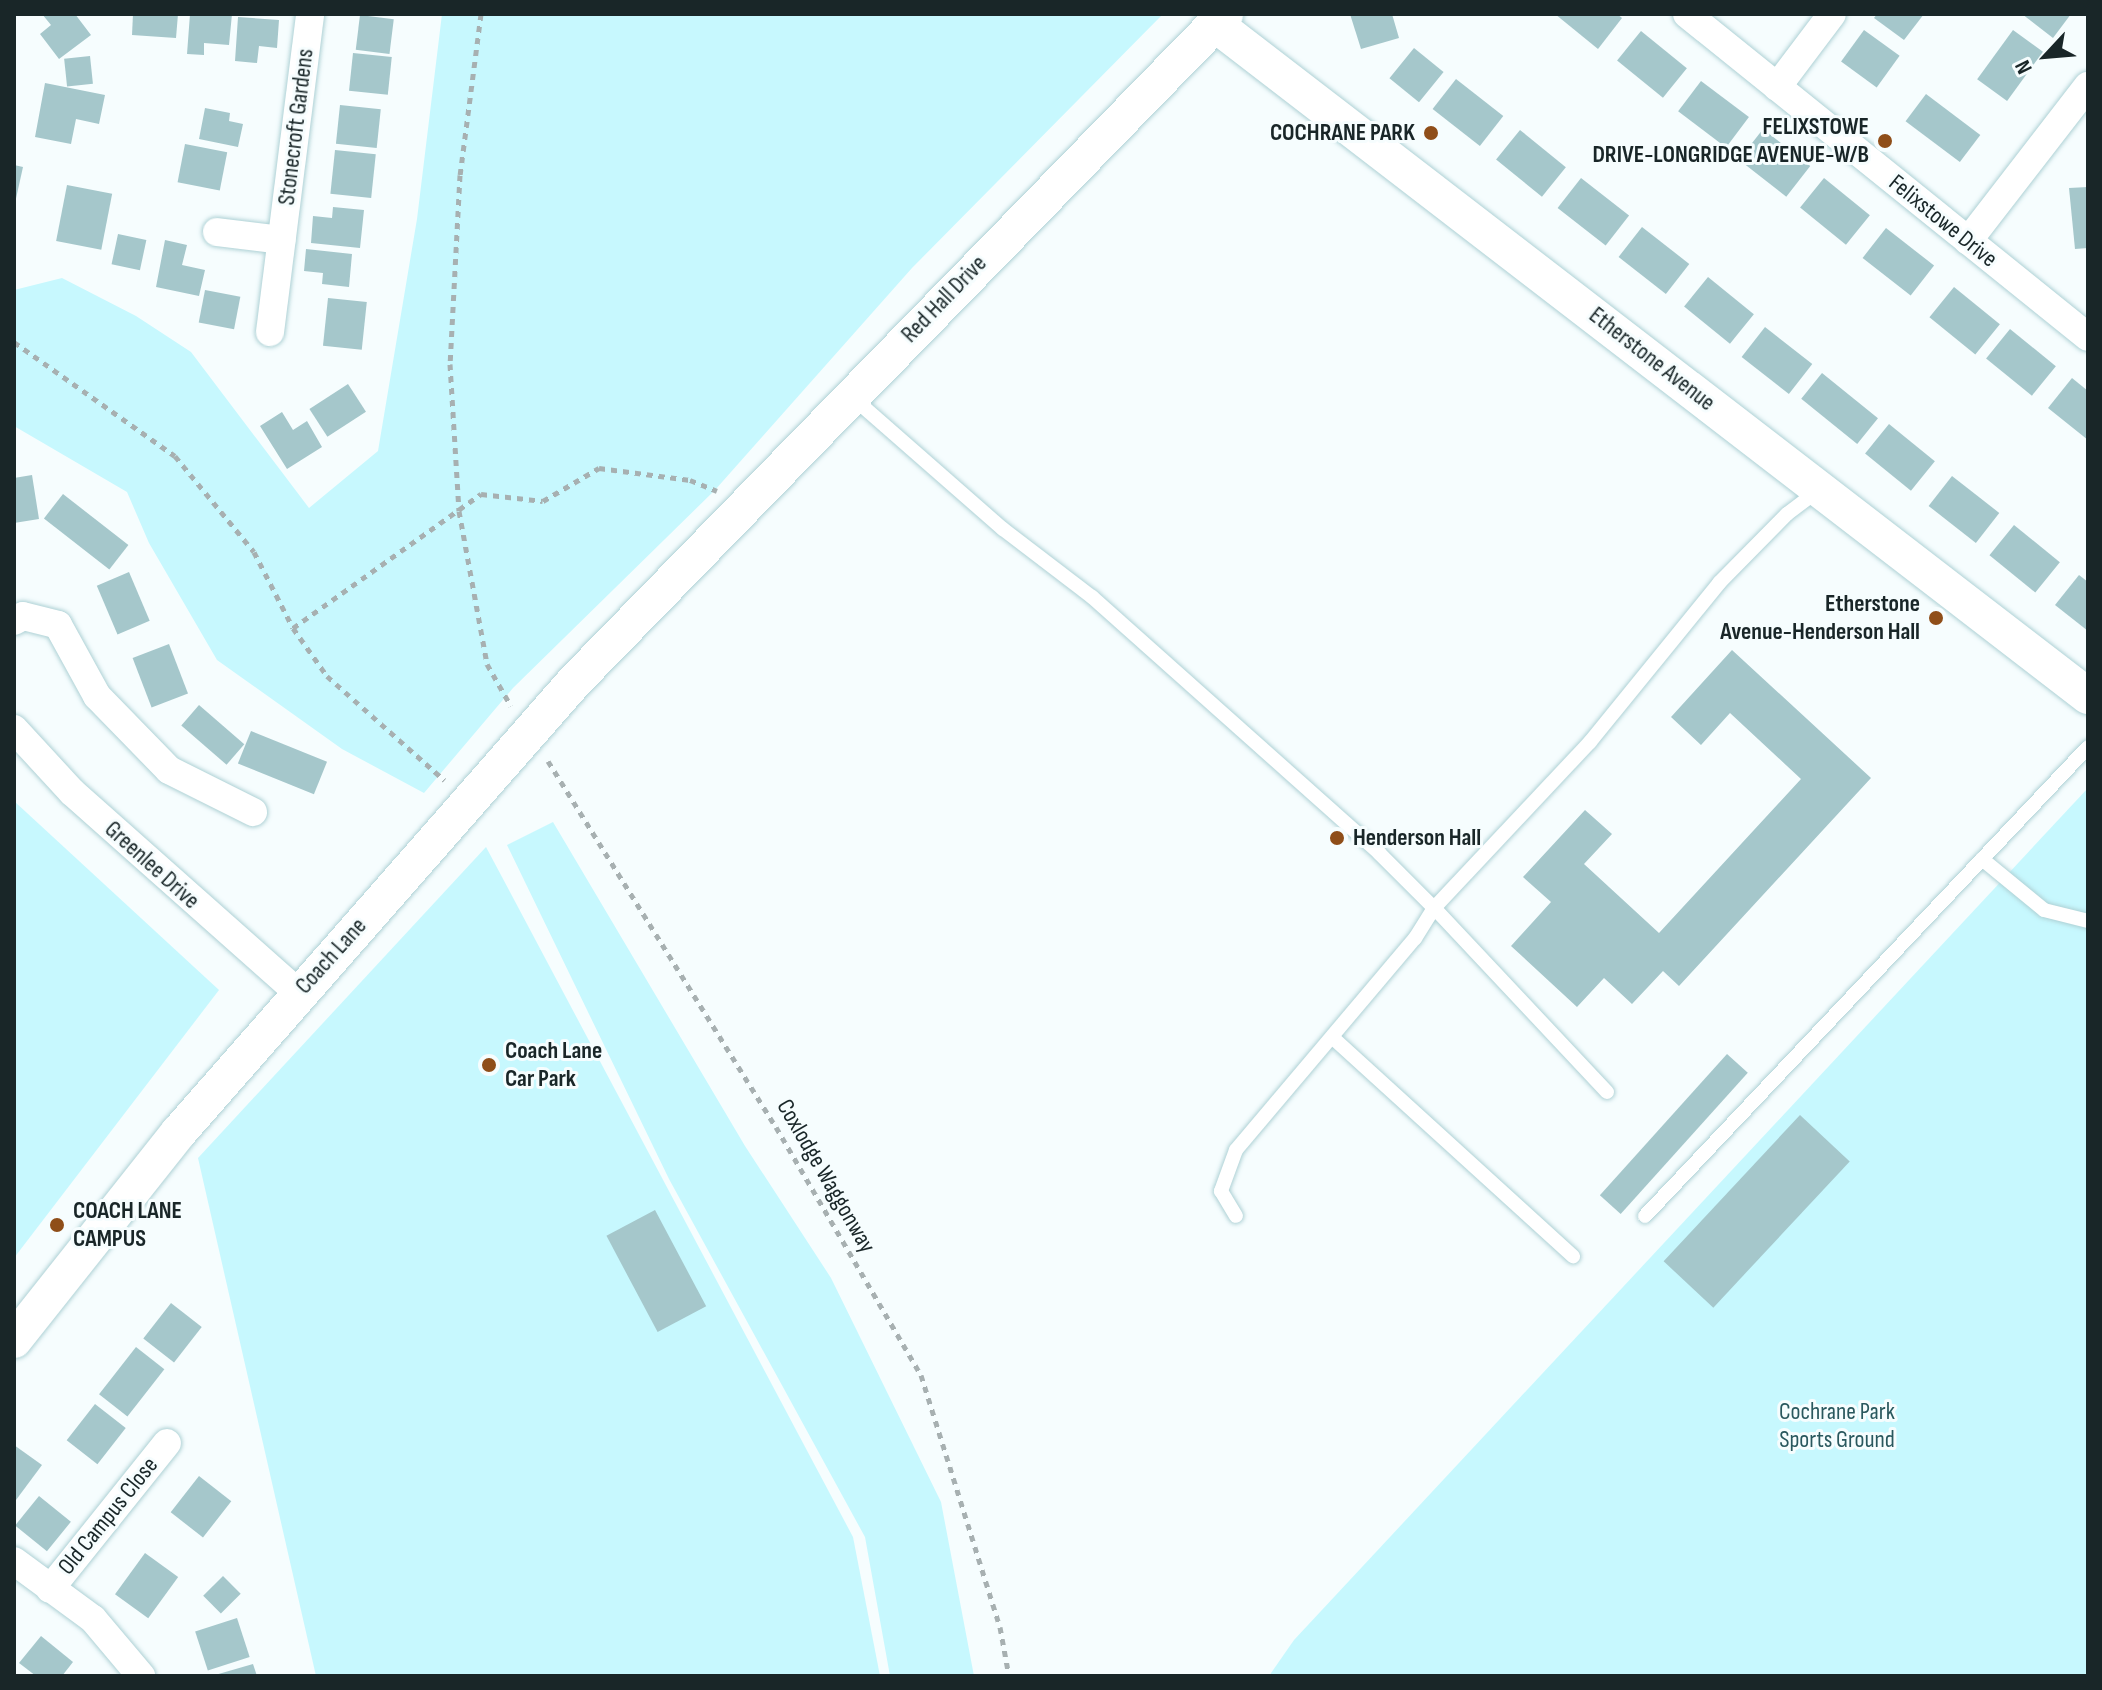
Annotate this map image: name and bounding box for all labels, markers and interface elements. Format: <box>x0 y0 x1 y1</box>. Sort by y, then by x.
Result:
north arrow <box>2006 16 2086 96</box>
street label: Stonecroft Gardens <box>272 47 320 207</box>
text: N <box>2009 56 2039 78</box>
place label: FELIXSTOWE DRIVE-LONGRIDGE AVENUE-W/B <box>1592 113 1869 169</box>
place label: COCHRANE PARK <box>1270 119 1415 147</box>
marker: COCHRANE PARK <box>1422 124 1440 142</box>
marker: FELIXSTOWE DRIVE-LONGRIDGE AVENUE-W/B <box>1876 132 1894 150</box>
street label: Felixstowe Drive <box>1883 169 2003 273</box>
street label: Red Hall Drive <box>895 249 993 349</box>
street label: Etherstone Avenue <box>1583 301 1721 417</box>
place label: Etherstone Avenue-Henderson Hall <box>1720 590 1920 646</box>
marker: Etherstone Avenue-Henderson Hall <box>1927 609 1945 627</box>
street label: Greenlee Drive <box>99 815 205 915</box>
place label: Henderson Hall <box>1353 824 1481 852</box>
marker: Henderson Hall <box>1328 829 1346 847</box>
street label: Coach Lane <box>289 912 373 1000</box>
place label: Coach Lane Car Park <box>505 1037 602 1093</box>
marker: Coach Lane Car Park <box>480 1056 498 1074</box>
street label: Coxlodge Waggonway <box>770 1094 882 1258</box>
place label: COACH LANE CAMPUS <box>73 1197 182 1253</box>
marker: COACH LANE CAMPUS <box>48 1216 66 1234</box>
park label: Cochrane Park Sports Ground <box>1779 1398 1895 1454</box>
street label: Old Campus Close <box>52 1451 164 1581</box>

